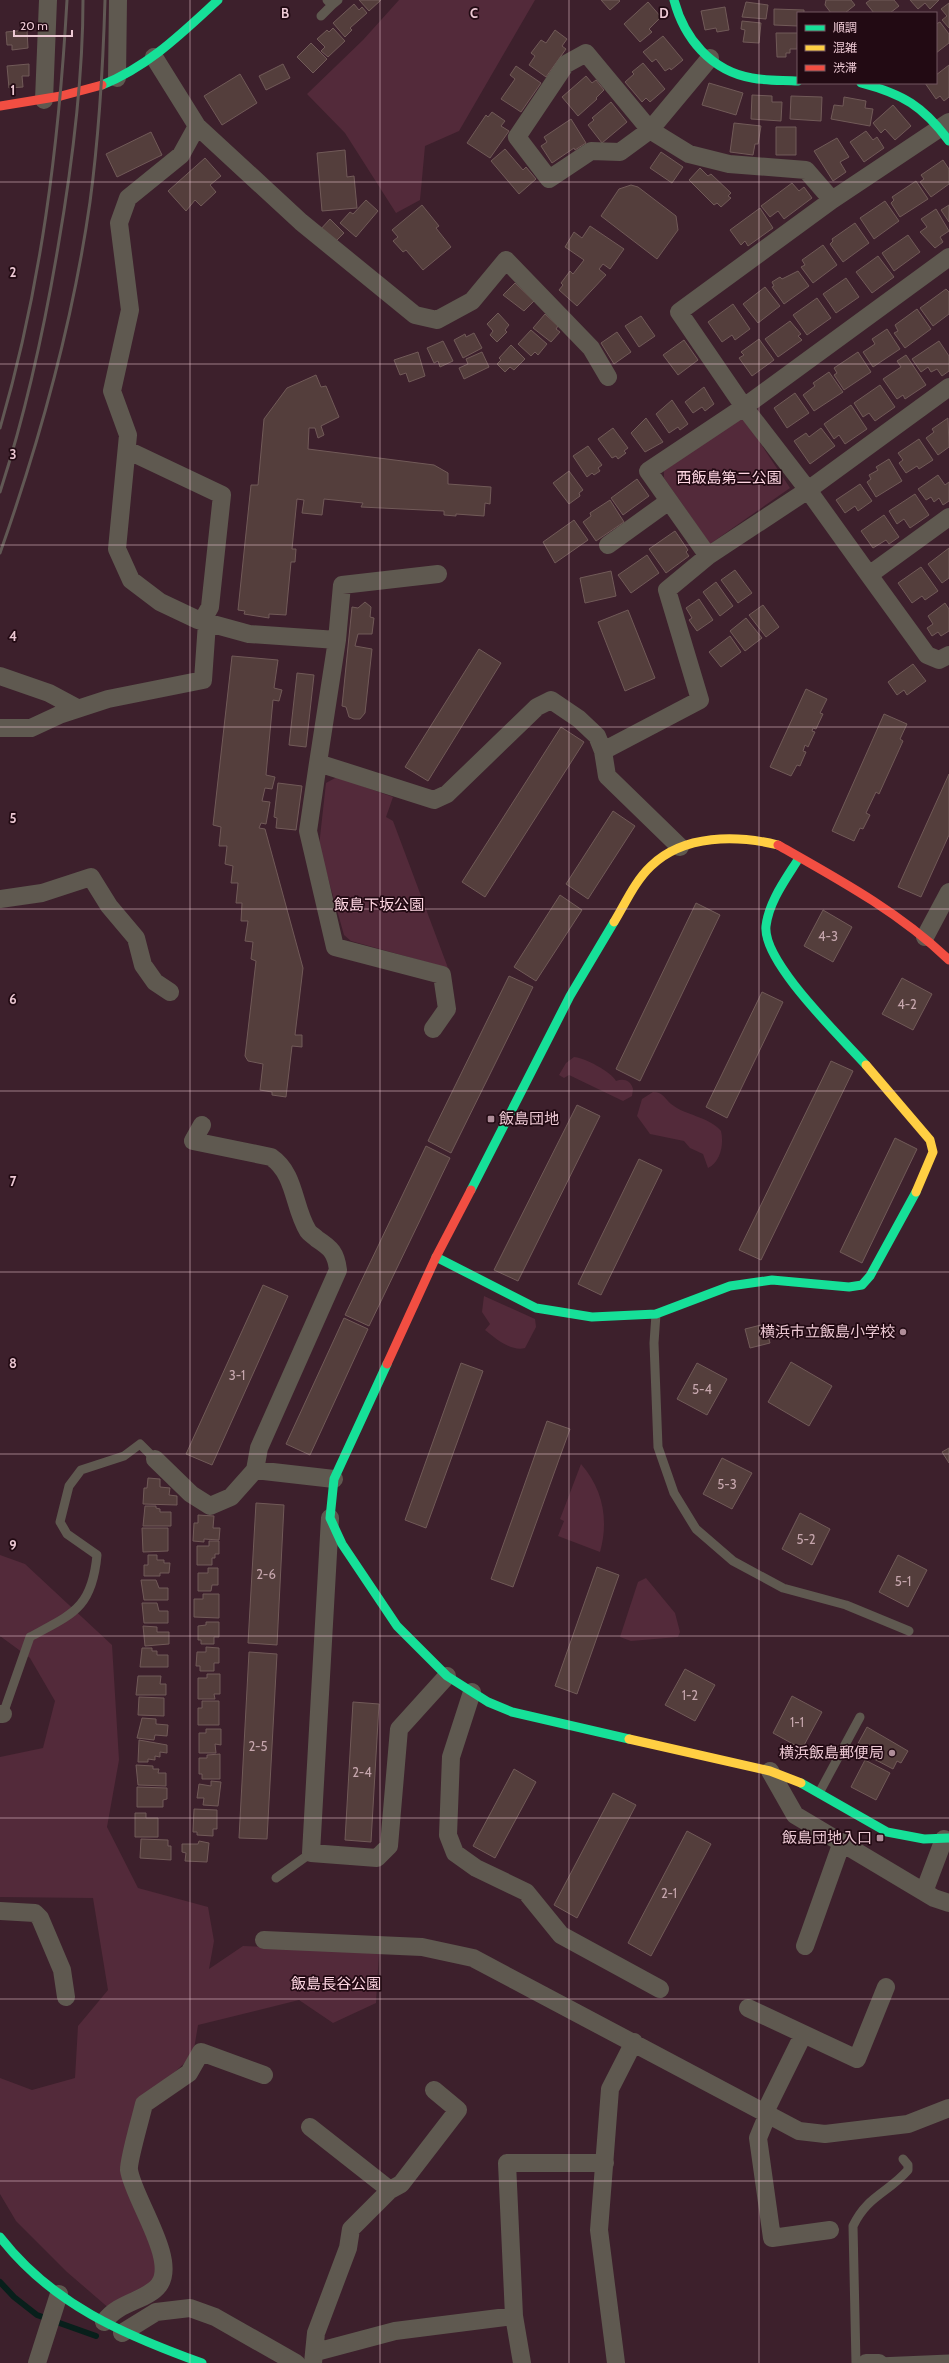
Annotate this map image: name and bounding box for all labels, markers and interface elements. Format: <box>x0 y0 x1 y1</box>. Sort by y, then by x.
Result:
text: B <box>281 5 289 21</box>
text: C <box>470 5 478 21</box>
text: D <box>659 5 669 21</box>
scale bar <box>14 12 72 38</box>
legend <box>797 12 937 84</box>
text: 20 m <box>20 18 48 33</box>
text: 順調 <box>833 20 857 35</box>
text: 混雑 <box>833 40 857 55</box>
text: 渋滞 <box>833 60 857 75</box>
text: 1 <box>11 82 15 98</box>
text: 2 <box>10 264 17 280</box>
text: 3 <box>9 446 17 462</box>
park label: 西飯島第二公園 <box>676 469 782 487</box>
text: 4 <box>9 628 17 644</box>
text: 5 <box>10 810 17 826</box>
park label: 飯島下坂公園 <box>334 896 424 914</box>
house number: 4-3 <box>818 928 838 944</box>
text: 6 <box>9 991 17 1007</box>
house number: 4-2 <box>897 996 917 1012</box>
place label: 飯島団地 <box>499 1110 559 1128</box>
marker: 飯島団地 <box>486 1114 496 1124</box>
text: 7 <box>10 1173 17 1189</box>
place label: 横浜市立飯島小学校 <box>760 1323 895 1341</box>
marker: 横浜市立飯島小学校 <box>898 1327 908 1337</box>
text: 8 <box>9 1355 17 1371</box>
house number: 3-1 <box>229 1367 245 1383</box>
house number: 5-4 <box>692 1381 713 1397</box>
house number: 5-3 <box>717 1476 737 1492</box>
house number: 5-2 <box>796 1531 816 1547</box>
text: 9 <box>9 1537 17 1553</box>
house number: 2-6 <box>256 1566 276 1582</box>
house number: 5-1 <box>895 1573 911 1589</box>
house number: 1-2 <box>682 1687 698 1703</box>
house number: 1-1 <box>790 1714 804 1730</box>
house number: 2-5 <box>248 1738 268 1754</box>
place label: 横浜飯島郵便局 <box>779 1744 884 1762</box>
marker: 横浜飯島郵便局 <box>887 1748 897 1758</box>
house number: 2-4 <box>352 1764 372 1780</box>
place label: 飯島団地入口 <box>782 1829 872 1847</box>
marker: 飯島団地入口 <box>875 1833 885 1843</box>
house number: 2-1 <box>661 1885 677 1901</box>
park label: 飯島長谷公園 <box>291 1975 381 1993</box>

